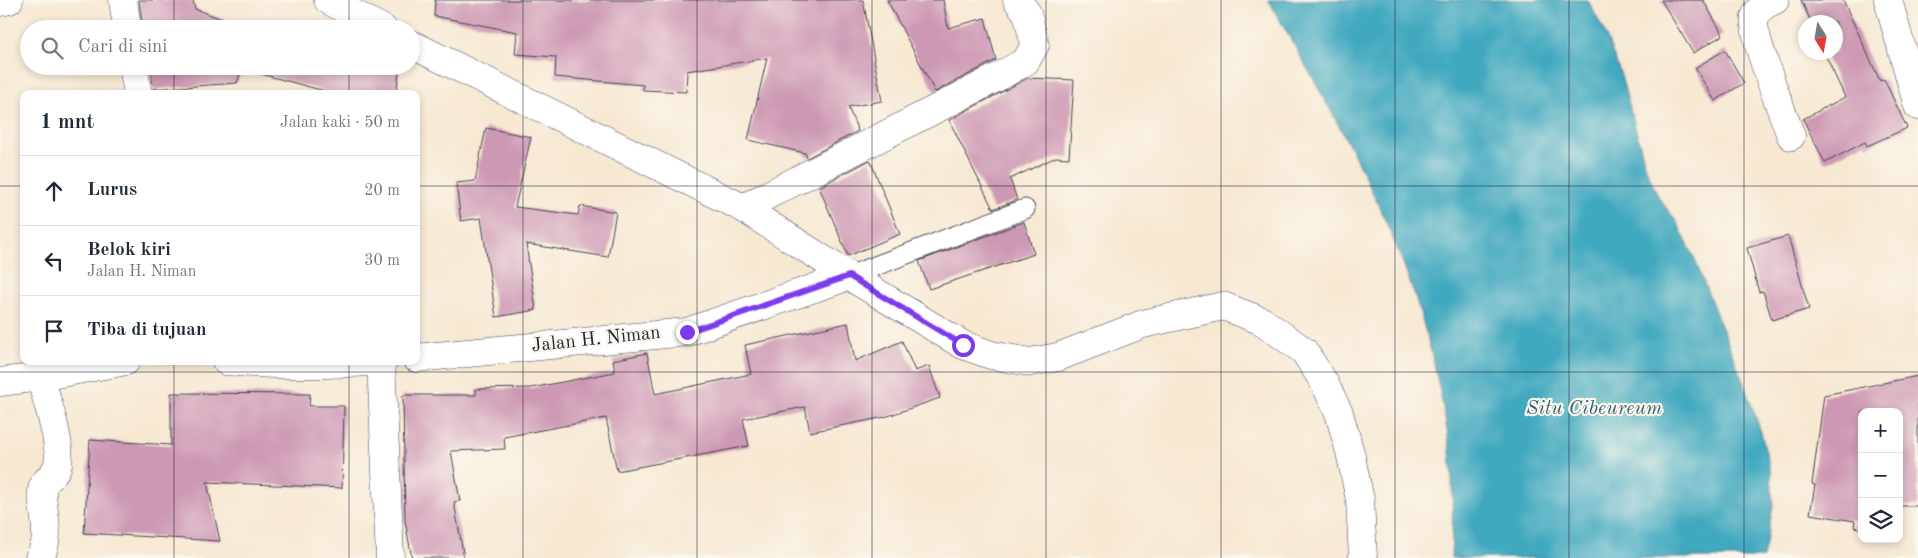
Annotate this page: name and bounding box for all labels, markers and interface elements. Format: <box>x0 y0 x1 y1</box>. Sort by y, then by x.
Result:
north arrow <box>1798 15 1843 60</box>
search box <box>20 20 420 75</box>
icon: search <box>38 34 66 62</box>
text: Cari di sini <box>78 38 168 57</box>
text: 1 mnt <box>40 112 94 133</box>
text: Jalan kaki · 50 m <box>280 115 400 131</box>
icon: ahead <box>40 177 68 205</box>
text: Lurus <box>87 181 137 200</box>
text: 20 m <box>364 183 400 199</box>
text: Belok kiri <box>87 241 171 260</box>
icon: left <box>40 247 68 275</box>
text: 30 m <box>364 253 400 269</box>
text: Jalan H. Niman <box>87 264 196 280</box>
icon: arrive <box>40 317 68 345</box>
text: Tiba di tujuan <box>87 321 207 340</box>
route end <box>676 321 699 344</box>
street label: Jalan H. Niman <box>530 324 662 356</box>
route start <box>952 334 975 357</box>
water label: Situ Cibeureum <box>1526 399 1662 419</box>
map controls <box>1858 408 1903 543</box>
button: + <box>1858 408 1903 453</box>
button: − <box>1858 453 1903 498</box>
button: layers <box>1858 498 1903 543</box>

